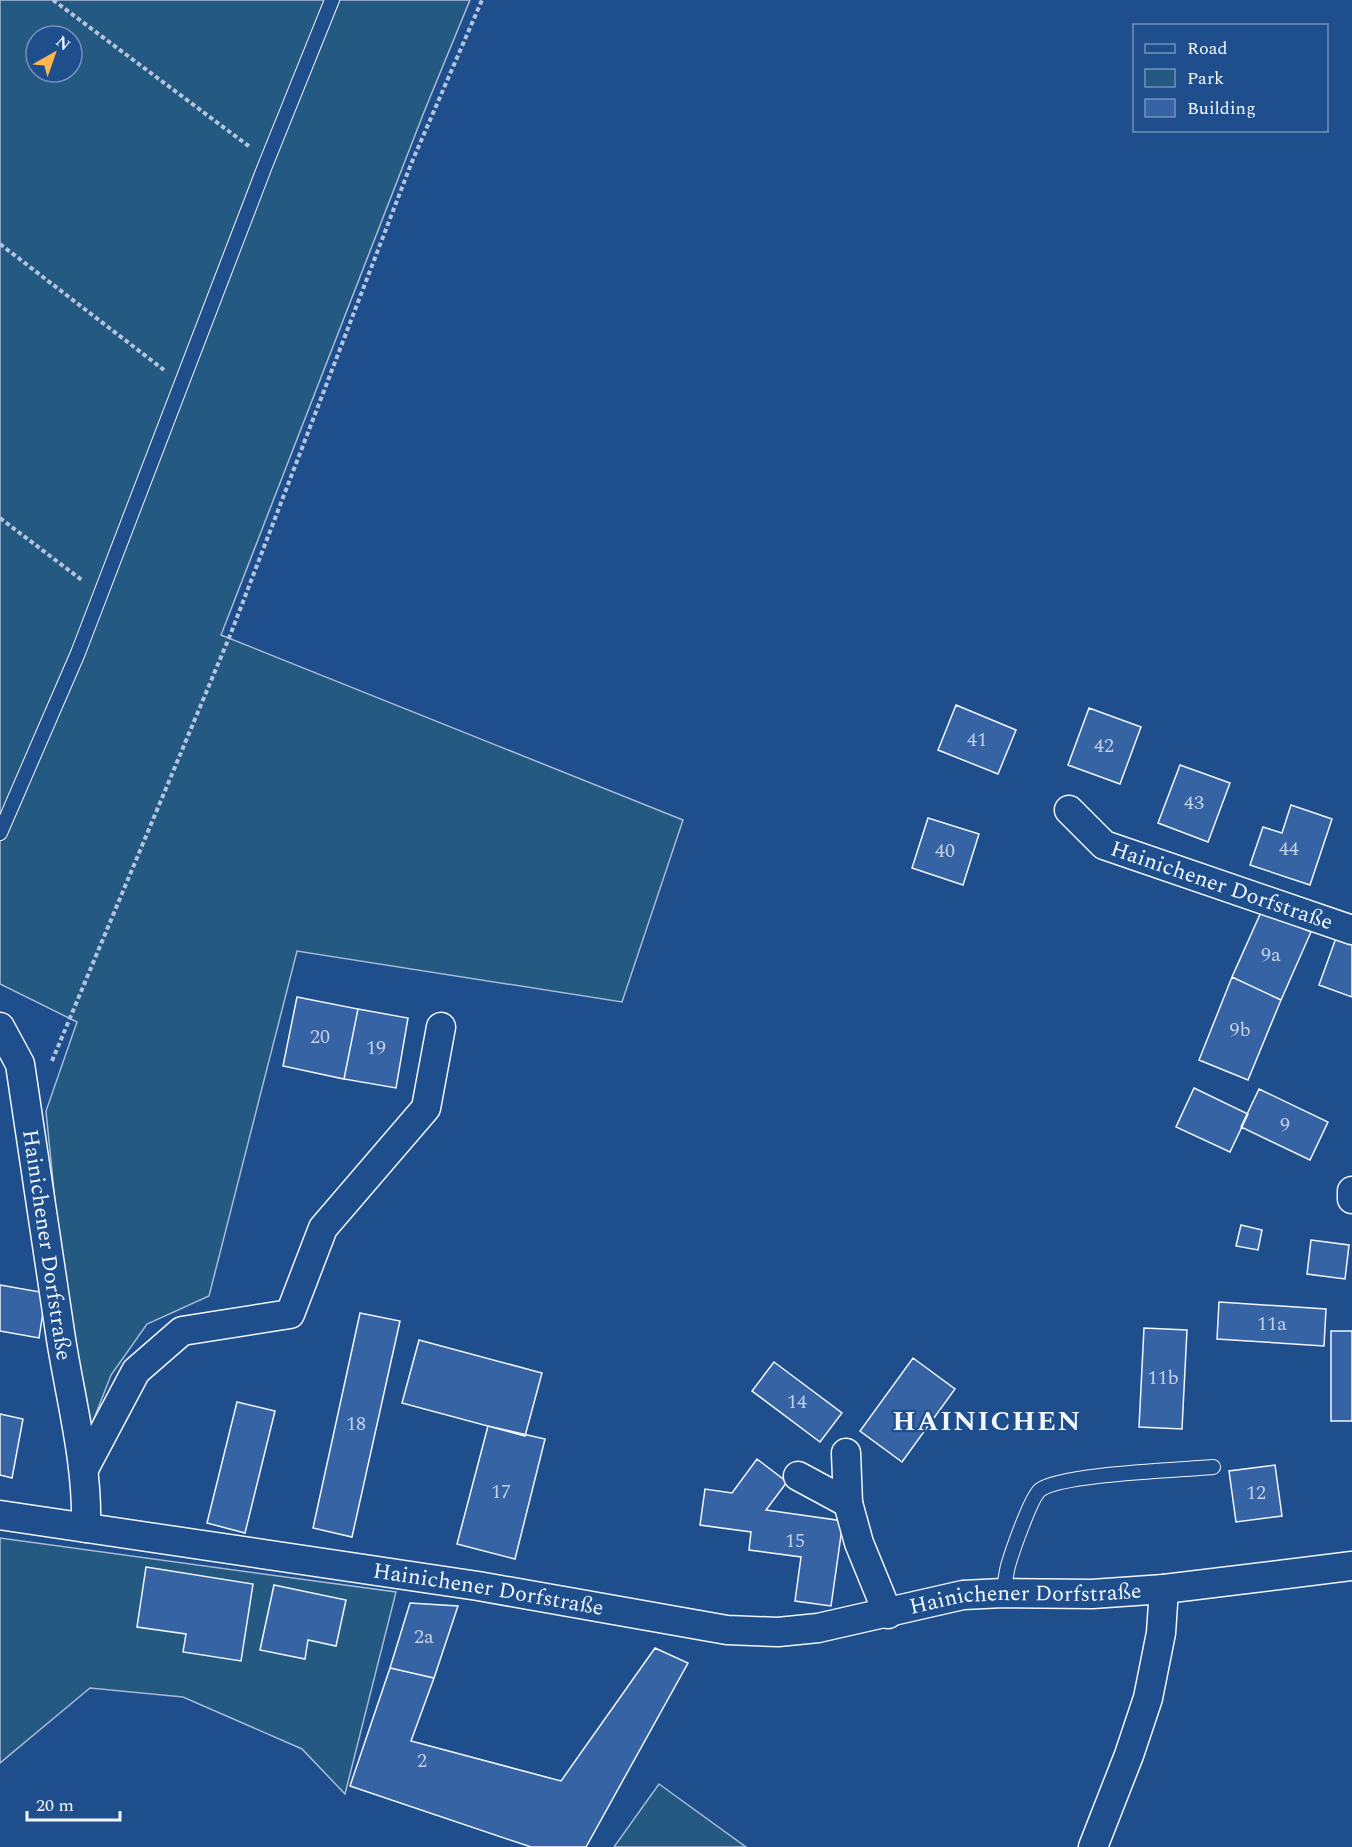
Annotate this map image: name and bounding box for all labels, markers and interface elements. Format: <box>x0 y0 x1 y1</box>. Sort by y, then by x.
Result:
north arrow <box>24 24 84 84</box>
legend <box>1133 24 1328 132</box>
text: N <box>50 30 76 57</box>
text: Road <box>1187 35 1228 62</box>
text: Park <box>1187 65 1224 92</box>
text: Building <box>1187 95 1256 122</box>
house number: 41 <box>967 725 987 755</box>
house number: 42 <box>1094 731 1114 761</box>
house number: 43 <box>1184 788 1204 818</box>
street label: Hainichener Dorfstraße <box>1106 832 1337 939</box>
house number: 44 <box>1279 834 1299 864</box>
house number: 40 <box>935 836 955 866</box>
house number: 9a <box>1261 940 1281 970</box>
house number: 9b <box>1229 1015 1251 1045</box>
house number: 20 <box>310 1022 330 1052</box>
house number: 19 <box>366 1033 386 1063</box>
house number: 9 <box>1280 1110 1290 1140</box>
street label: Hainichener Dorfstraße <box>14 1127 81 1363</box>
house number: 11a <box>1257 1309 1287 1339</box>
house number: 11b <box>1147 1363 1179 1393</box>
house number: 14 <box>787 1387 807 1417</box>
district label: HAINICHEN <box>892 1400 1082 1443</box>
house number: 18 <box>346 1409 366 1439</box>
house number: 17 <box>491 1477 511 1507</box>
house number: 12 <box>1246 1478 1266 1508</box>
house number: 15 <box>785 1526 805 1556</box>
street label: Hainichener Dorfstraße <box>371 1554 606 1624</box>
street label: Hainichener Dorfstraße <box>906 1574 1143 1623</box>
house number: 2a <box>414 1622 434 1652</box>
house number: 2 <box>417 1746 427 1776</box>
scale bar <box>27 1784 120 1822</box>
text: 20 m <box>36 1792 74 1819</box>

